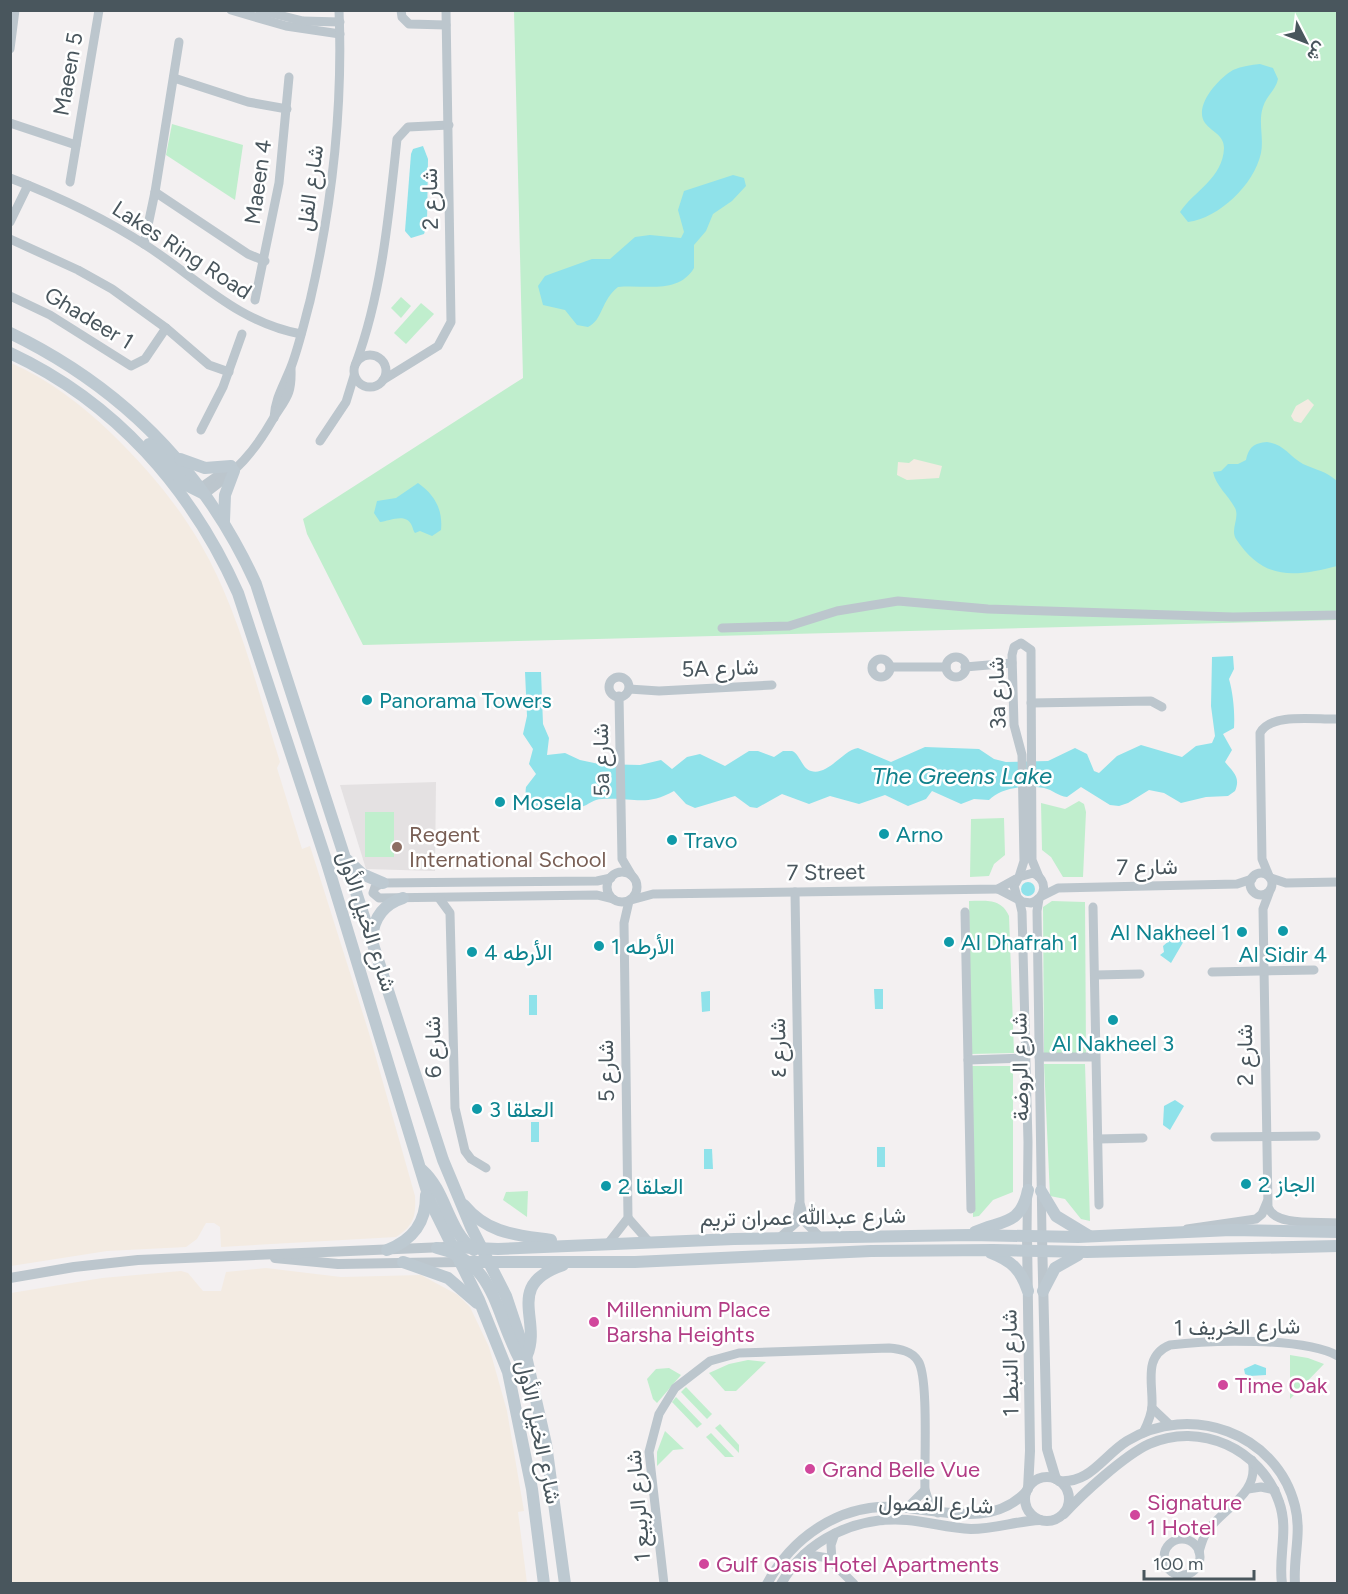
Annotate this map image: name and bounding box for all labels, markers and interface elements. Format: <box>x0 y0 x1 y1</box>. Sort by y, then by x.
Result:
north arrow <box>1276 12 1336 72</box>
street label: Maeen 5 <box>47 30 89 118</box>
text: ش <box>1303 38 1330 65</box>
street label: Maeen 4 <box>239 138 277 226</box>
street label: شارع الفل <box>291 143 330 233</box>
street label: شارع 2 <box>416 168 445 230</box>
street label: Lakes Ring Road <box>107 195 257 305</box>
street label: Ghadeer 1 <box>40 281 138 355</box>
street label: 5A شارع <box>681 653 759 684</box>
street label: 3a شارع <box>982 656 1013 730</box>
place label: Panorama Towers <box>379 687 552 714</box>
marker: Panorama Towers <box>360 693 374 707</box>
street label: 5a شارع <box>587 723 616 797</box>
water label: The Greens Lake <box>872 761 1052 790</box>
place label: Mosela <box>512 789 582 816</box>
marker: Mosela <box>493 795 507 809</box>
place label: Regent International School <box>409 821 606 873</box>
place label: Arno <box>896 821 943 848</box>
place label: Travo <box>684 827 738 854</box>
marker: Arno <box>877 827 891 841</box>
marker: Travo <box>665 833 679 847</box>
marker: Regent International School <box>390 840 404 854</box>
street label: شارع الخيل الأول <box>331 847 402 995</box>
street label: شارع 7 <box>1116 853 1178 882</box>
street label: 7 Street <box>786 858 866 886</box>
place label: Al Nakheel 1 <box>1110 919 1230 946</box>
marker: Al Sidir 4 <box>1276 924 1290 938</box>
marker: Al Nakheel 1 <box>1235 925 1249 939</box>
place label: Al Dhafrah 1 <box>961 929 1078 956</box>
place label: الأرطه 1 <box>611 933 675 960</box>
marker: Al Dhafrah 1 <box>942 935 956 949</box>
place label: الأرطه 4 <box>484 939 552 966</box>
marker: الأرطه 1 <box>592 939 606 953</box>
place label: Al Sidir 4 <box>1239 941 1327 968</box>
marker: الأرطه 4 <box>465 945 479 959</box>
street label: شارع الروضة <box>1006 1012 1035 1122</box>
marker: Al Nakheel 3 <box>1106 1013 1120 1027</box>
street label: شارع 6 <box>419 1016 448 1078</box>
street label: شارع ٤ <box>764 1018 793 1078</box>
street label: شارع 2 <box>1231 1024 1260 1086</box>
place label: Al Nakheel 3 <box>1052 1030 1174 1057</box>
street label: شارع 5 <box>592 1040 621 1102</box>
place label: العلقا 3 <box>489 1096 554 1123</box>
marker: العلقا 3 <box>470 1102 484 1116</box>
place label: الجاز 2 <box>1258 1171 1315 1198</box>
place label: العلقا 2 <box>618 1173 683 1200</box>
marker: الجاز 2 <box>1239 1177 1253 1191</box>
marker: العلقا 2 <box>599 1179 613 1193</box>
street label: شارع عبدالله عمران تريم <box>700 1202 906 1233</box>
place label: Millennium Place Barsha Heights <box>606 1296 770 1348</box>
street label: شارع النبط 1 <box>996 1309 1025 1417</box>
street label: شارع الخريف 1 <box>1174 1312 1300 1343</box>
marker: Millennium Place Barsha Heights <box>587 1315 601 1329</box>
street label: شارع الخيل الأول <box>510 1358 567 1507</box>
place label: Time Oak <box>1235 1372 1328 1399</box>
marker: Time Oak <box>1216 1378 1230 1392</box>
street label: شارع الربيع 1 <box>620 1449 657 1563</box>
place label: Grand Belle Vue <box>822 1456 980 1483</box>
marker: Grand Belle Vue <box>803 1462 817 1476</box>
street label: شارع الفصول <box>878 1489 994 1520</box>
place label: Signature 1 Hotel <box>1147 1489 1242 1541</box>
marker: Signature 1 Hotel <box>1128 1508 1142 1522</box>
scale bar <box>1144 1543 1254 1581</box>
place label: Gulf Oasis Hotel Apartments <box>716 1551 999 1578</box>
text: 100 m <box>1153 1553 1203 1575</box>
marker: Gulf Oasis Hotel Apartments <box>697 1557 711 1571</box>

